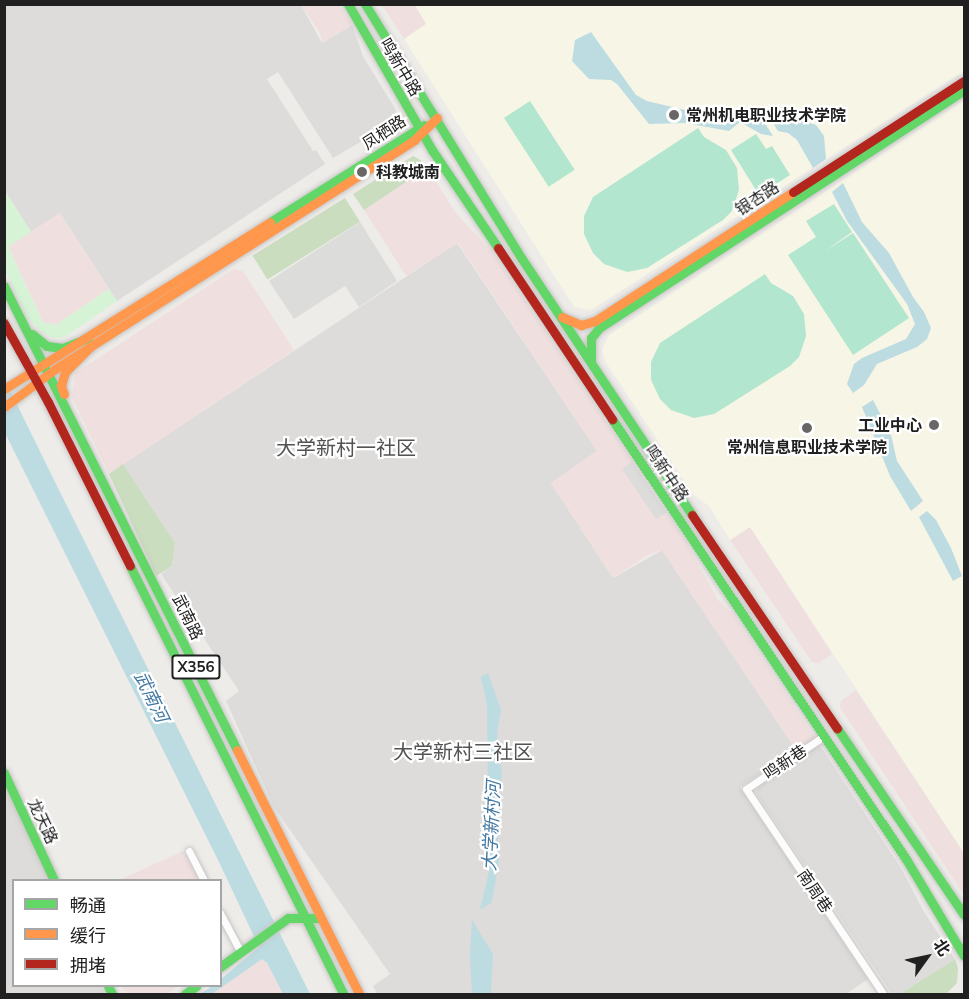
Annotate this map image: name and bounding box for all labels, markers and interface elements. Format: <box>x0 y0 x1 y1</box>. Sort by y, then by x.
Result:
street label: 鸣新中路 <box>376 35 426 99</box>
place label: 常州机电职业技术学院 <box>686 105 846 125</box>
marker: 常州机电职业技术学院 <box>667 108 681 122</box>
street label: 凤栖路 <box>359 111 409 153</box>
place label: 科教城南 <box>376 162 440 182</box>
marker: 科教城南 <box>353 163 371 181</box>
street label: 银杏路 <box>732 177 782 219</box>
place label: 工业中心 <box>858 415 922 435</box>
marker: 工业中心 <box>927 418 941 432</box>
marker: 常州信息职业技术学院 <box>800 421 814 435</box>
district label: 大学新村一社区 <box>276 435 416 459</box>
place label: 常州信息职业技术学院 <box>727 437 887 457</box>
street label: 鸣新中路 <box>641 441 693 505</box>
street label: 武南路 <box>169 591 207 643</box>
road number: X356 <box>170 655 222 679</box>
water label: 武南河 <box>129 668 173 726</box>
district label: 大学新村三社区 <box>393 739 533 763</box>
street label: 鸣新巷 <box>760 741 810 783</box>
water label: 大学新村河 <box>479 780 505 872</box>
street label: 龙天路 <box>24 795 62 847</box>
street label: 南周巷 <box>794 866 836 916</box>
legend <box>12 879 222 987</box>
text: 畅通 <box>70 894 106 917</box>
text: 缓行 <box>70 924 106 947</box>
north arrow <box>897 927 957 987</box>
text: 北 <box>929 935 955 959</box>
text: 拥堵 <box>70 954 106 977</box>

